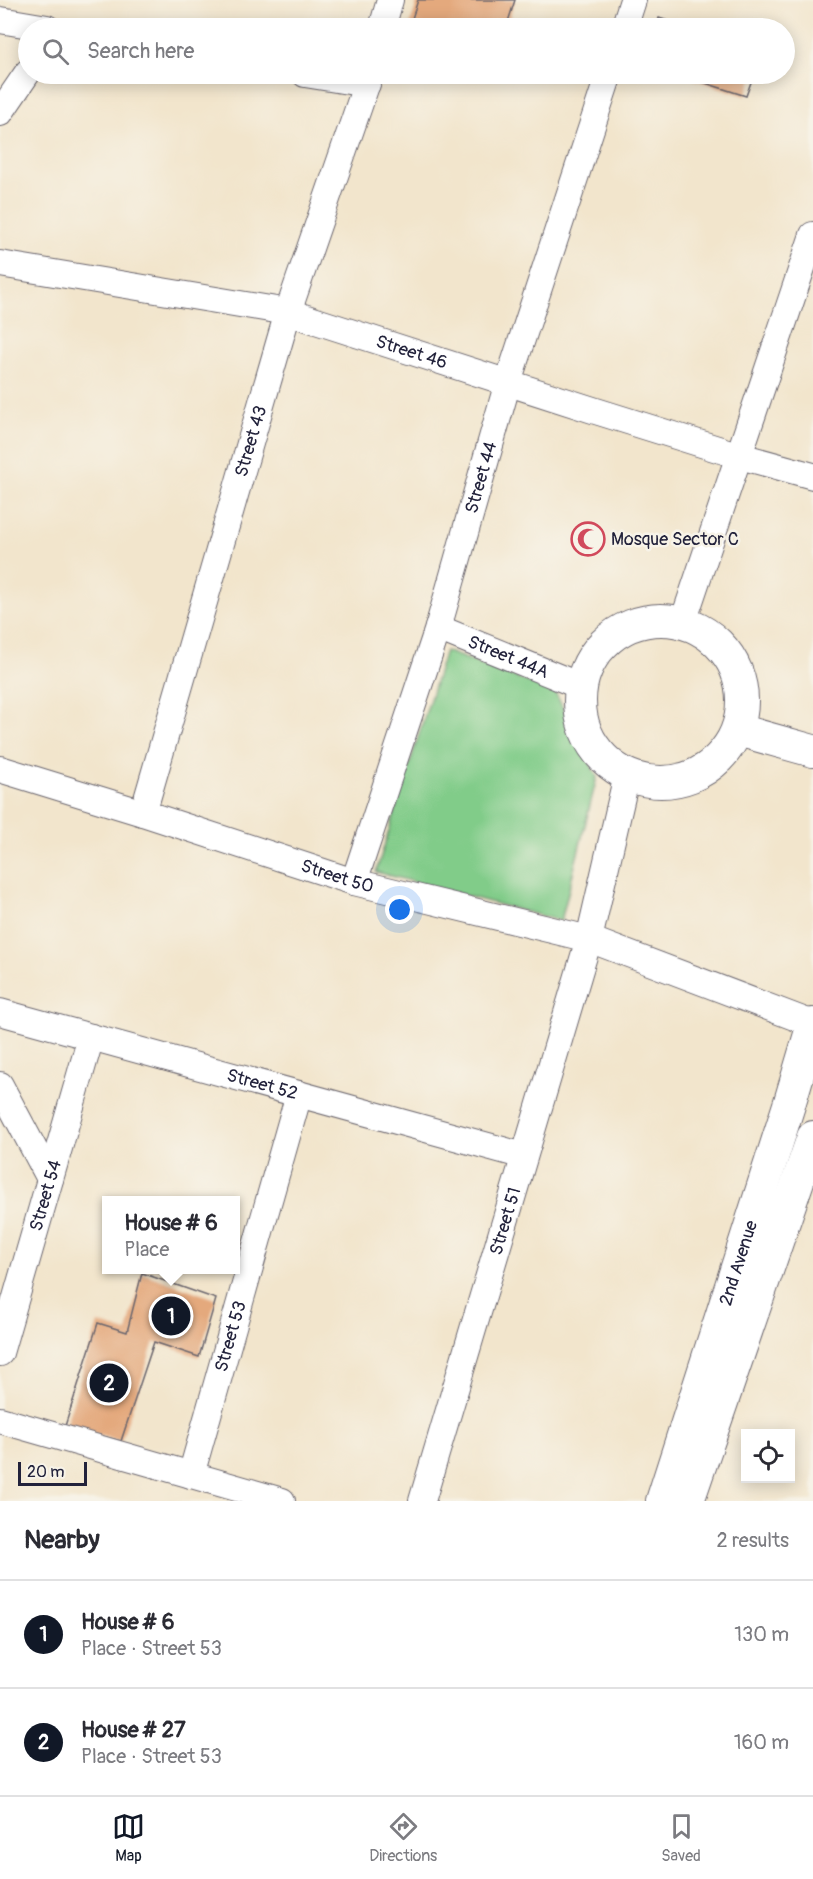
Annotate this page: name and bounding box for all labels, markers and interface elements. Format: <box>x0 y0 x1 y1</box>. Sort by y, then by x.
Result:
search box <box>18 18 795 84</box>
icon: search <box>39 35 72 68</box>
text: Search here <box>87 37 194 65</box>
street label: Street 46 <box>373 330 450 374</box>
street label: Street 43 <box>230 403 272 480</box>
street label: Street 44 <box>460 439 503 516</box>
mosque icon: Mosque Sector C <box>570 521 606 557</box>
place label: Mosque Sector C <box>611 528 739 551</box>
street label: Street 44A <box>464 630 552 684</box>
street label: Street 50 <box>298 854 376 898</box>
your location <box>385 895 414 924</box>
street label: Street 52 <box>224 1064 300 1105</box>
street label: Street 54 <box>25 1157 67 1234</box>
street label: Street 51 <box>485 1185 527 1258</box>
popup <box>102 1196 240 1274</box>
text: House # 6 <box>124 1209 218 1237</box>
street label: 2nd Avenue <box>714 1217 763 1309</box>
text: Place <box>124 1237 169 1262</box>
pin: 1 <box>152 1294 190 1338</box>
street label: Street 53 <box>210 1299 252 1375</box>
pin: 2 <box>90 1360 128 1406</box>
map controls <box>741 1429 795 1483</box>
button: locate <box>741 1429 795 1483</box>
scale bar <box>18 1459 87 1486</box>
text: 20 m <box>27 1462 65 1482</box>
text: Nearby <box>24 1524 100 1556</box>
text: 2 results <box>717 1528 789 1553</box>
text: House # 6 <box>81 1608 175 1636</box>
text: 1 <box>40 1622 47 1647</box>
text: 130 m <box>734 1622 789 1647</box>
text: Place · Street 53 <box>81 1636 222 1661</box>
text: House # 27 <box>81 1716 186 1744</box>
text: 2 <box>38 1730 49 1755</box>
text: 160 m <box>734 1730 789 1755</box>
text: Place · Street 53 <box>81 1744 222 1769</box>
tab: Map <box>112 1810 145 1866</box>
tab: Directions <box>369 1810 437 1866</box>
tab: Saved <box>661 1810 701 1866</box>

